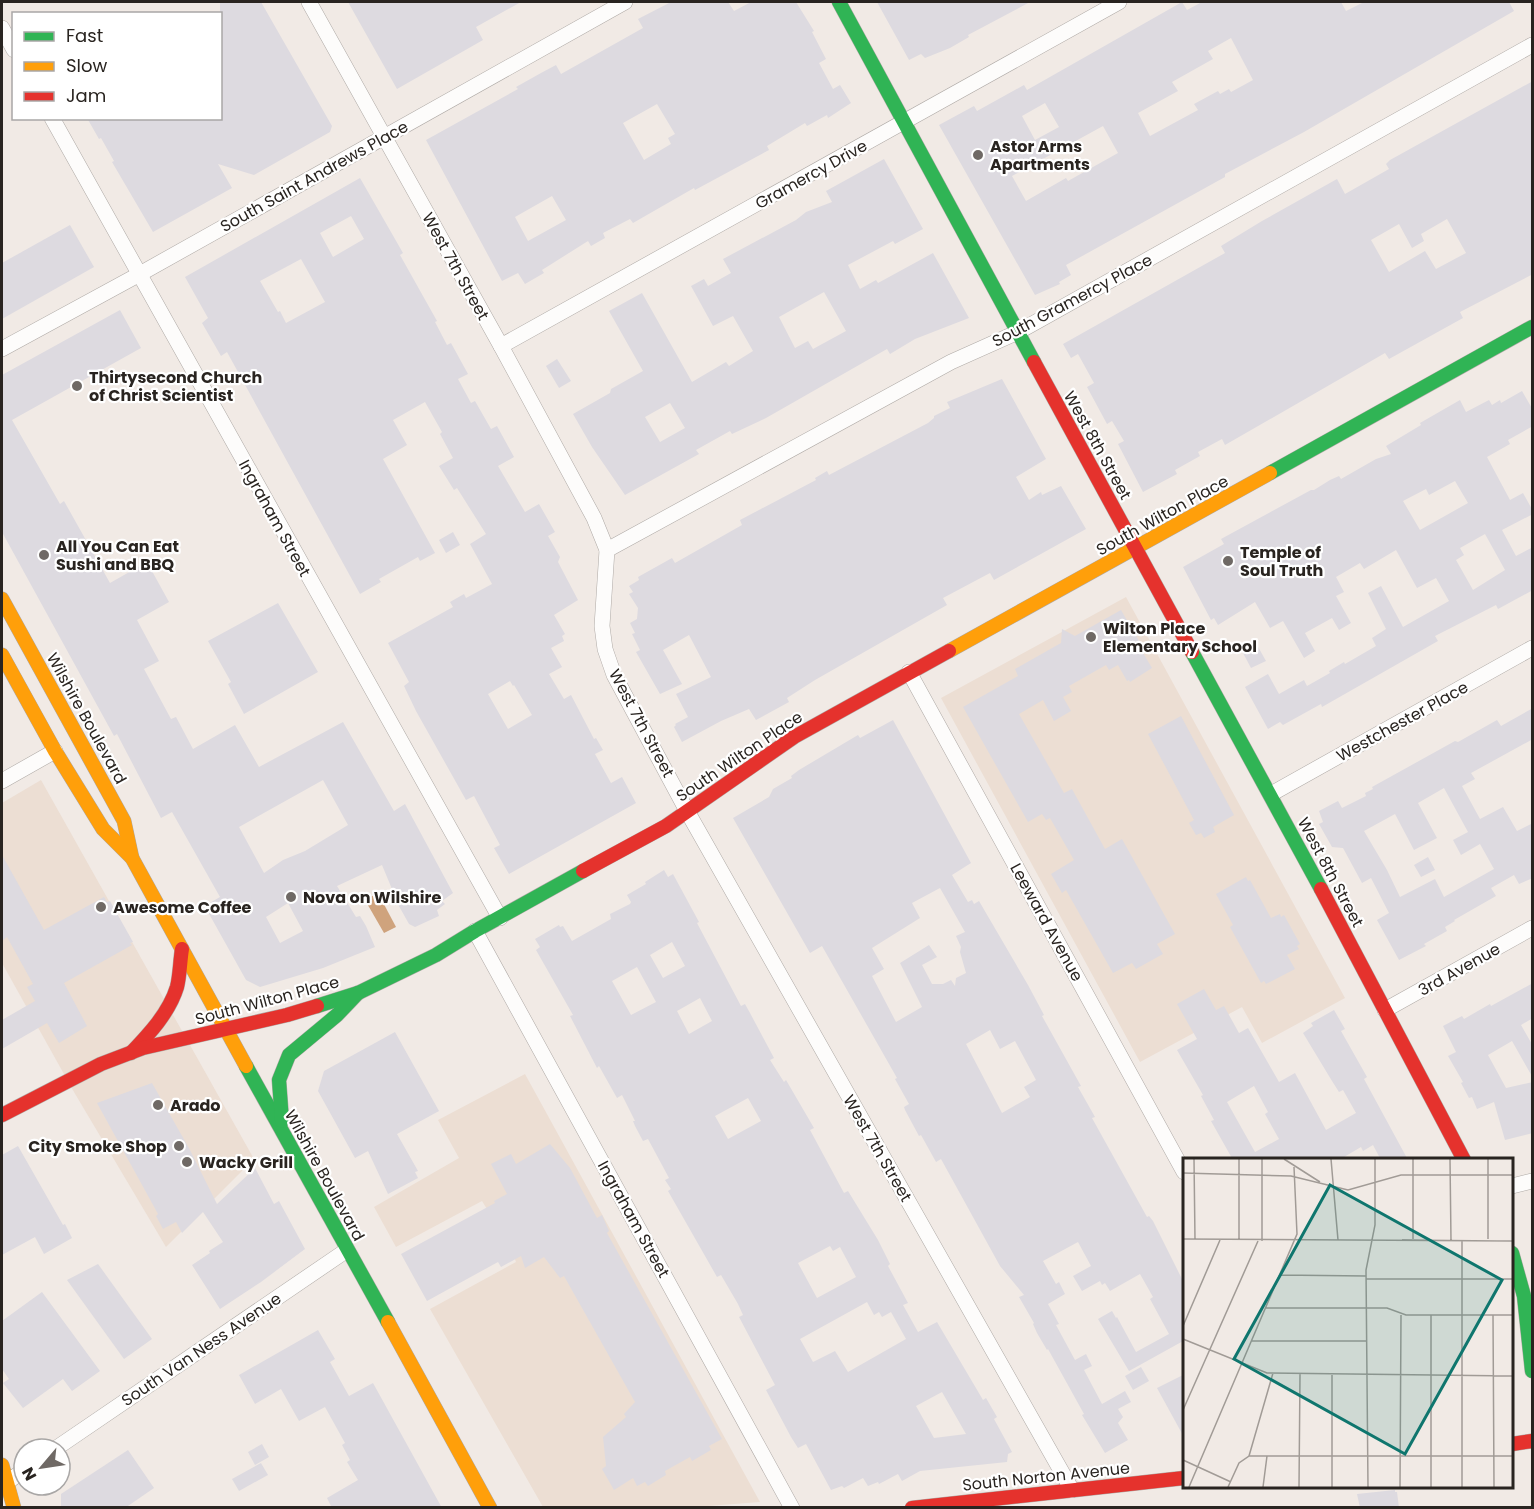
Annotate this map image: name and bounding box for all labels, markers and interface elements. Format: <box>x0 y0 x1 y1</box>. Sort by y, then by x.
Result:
legend <box>12 12 222 120</box>
text: Fast <box>66 23 103 48</box>
text: Slow <box>66 53 108 78</box>
text: Jam <box>66 83 106 108</box>
street label: South Saint Andrews Place <box>216 115 413 238</box>
street label: Gramercy Drive <box>751 134 871 215</box>
place label: Astor Arms Apartments <box>990 135 1090 176</box>
marker: Astor Arms Apartments <box>971 148 985 162</box>
street label: West 7th Street <box>416 208 495 324</box>
street label: South Gramercy Place <box>988 248 1156 352</box>
place label: Thirtysecond Church of Christ Scientist <box>89 366 262 407</box>
marker: Thirtysecond Church of Christ Scientist <box>70 379 84 393</box>
street label: West 8th Street <box>1058 387 1137 504</box>
street label: Ingraham Street <box>233 456 316 581</box>
street label: South Wilton Place <box>1092 469 1233 561</box>
place label: All You Can Eat Sushi and BBQ <box>56 535 179 576</box>
place label: Temple of Soul Truth <box>1240 541 1323 582</box>
marker: All You Can Eat Sushi and BBQ <box>37 548 51 562</box>
marker: Temple of Soul Truth <box>1221 554 1235 568</box>
place label: Wilton Place Elementary School <box>1103 617 1257 658</box>
marker: Wilton Place Elementary School <box>1084 630 1098 644</box>
street label: Wilshire Boulevard <box>41 648 132 788</box>
street label: West 7th Street <box>603 665 680 782</box>
street label: Westchester Place <box>1332 676 1472 767</box>
street label: South Wilton Place <box>672 705 807 807</box>
street label: West 8th Street <box>1292 813 1369 931</box>
street label: Leeward Avenue <box>1005 859 1089 986</box>
place label: Nova on Wilshire <box>303 886 441 909</box>
marker: Nova on Wilshire <box>284 890 298 904</box>
place label: Awesome Coffee <box>113 896 252 919</box>
marker: Awesome Coffee <box>94 900 108 914</box>
street label: 3rd Avenue <box>1414 937 1504 1001</box>
street label: South Wilton Place <box>193 970 342 1031</box>
street label: West 7th Street <box>838 1091 918 1206</box>
place label: Arado <box>170 1094 221 1117</box>
marker: Arado <box>151 1098 165 1112</box>
street label: Wilshire Boulevard <box>279 1105 370 1245</box>
place label: City Smoke Shop <box>28 1135 167 1158</box>
marker: City Smoke Shop <box>172 1139 186 1153</box>
place label: Wacky Grill <box>199 1151 293 1174</box>
marker: Wacky Grill <box>180 1155 194 1169</box>
street label: Ingraham Street <box>592 1157 675 1282</box>
inset map <box>1183 1158 1513 1488</box>
street label: South Van Ness Avenue <box>117 1287 286 1412</box>
north arrow <box>12 1437 72 1497</box>
street label: South Norton Avenue <box>961 1456 1131 1497</box>
text: N <box>16 1463 42 1485</box>

